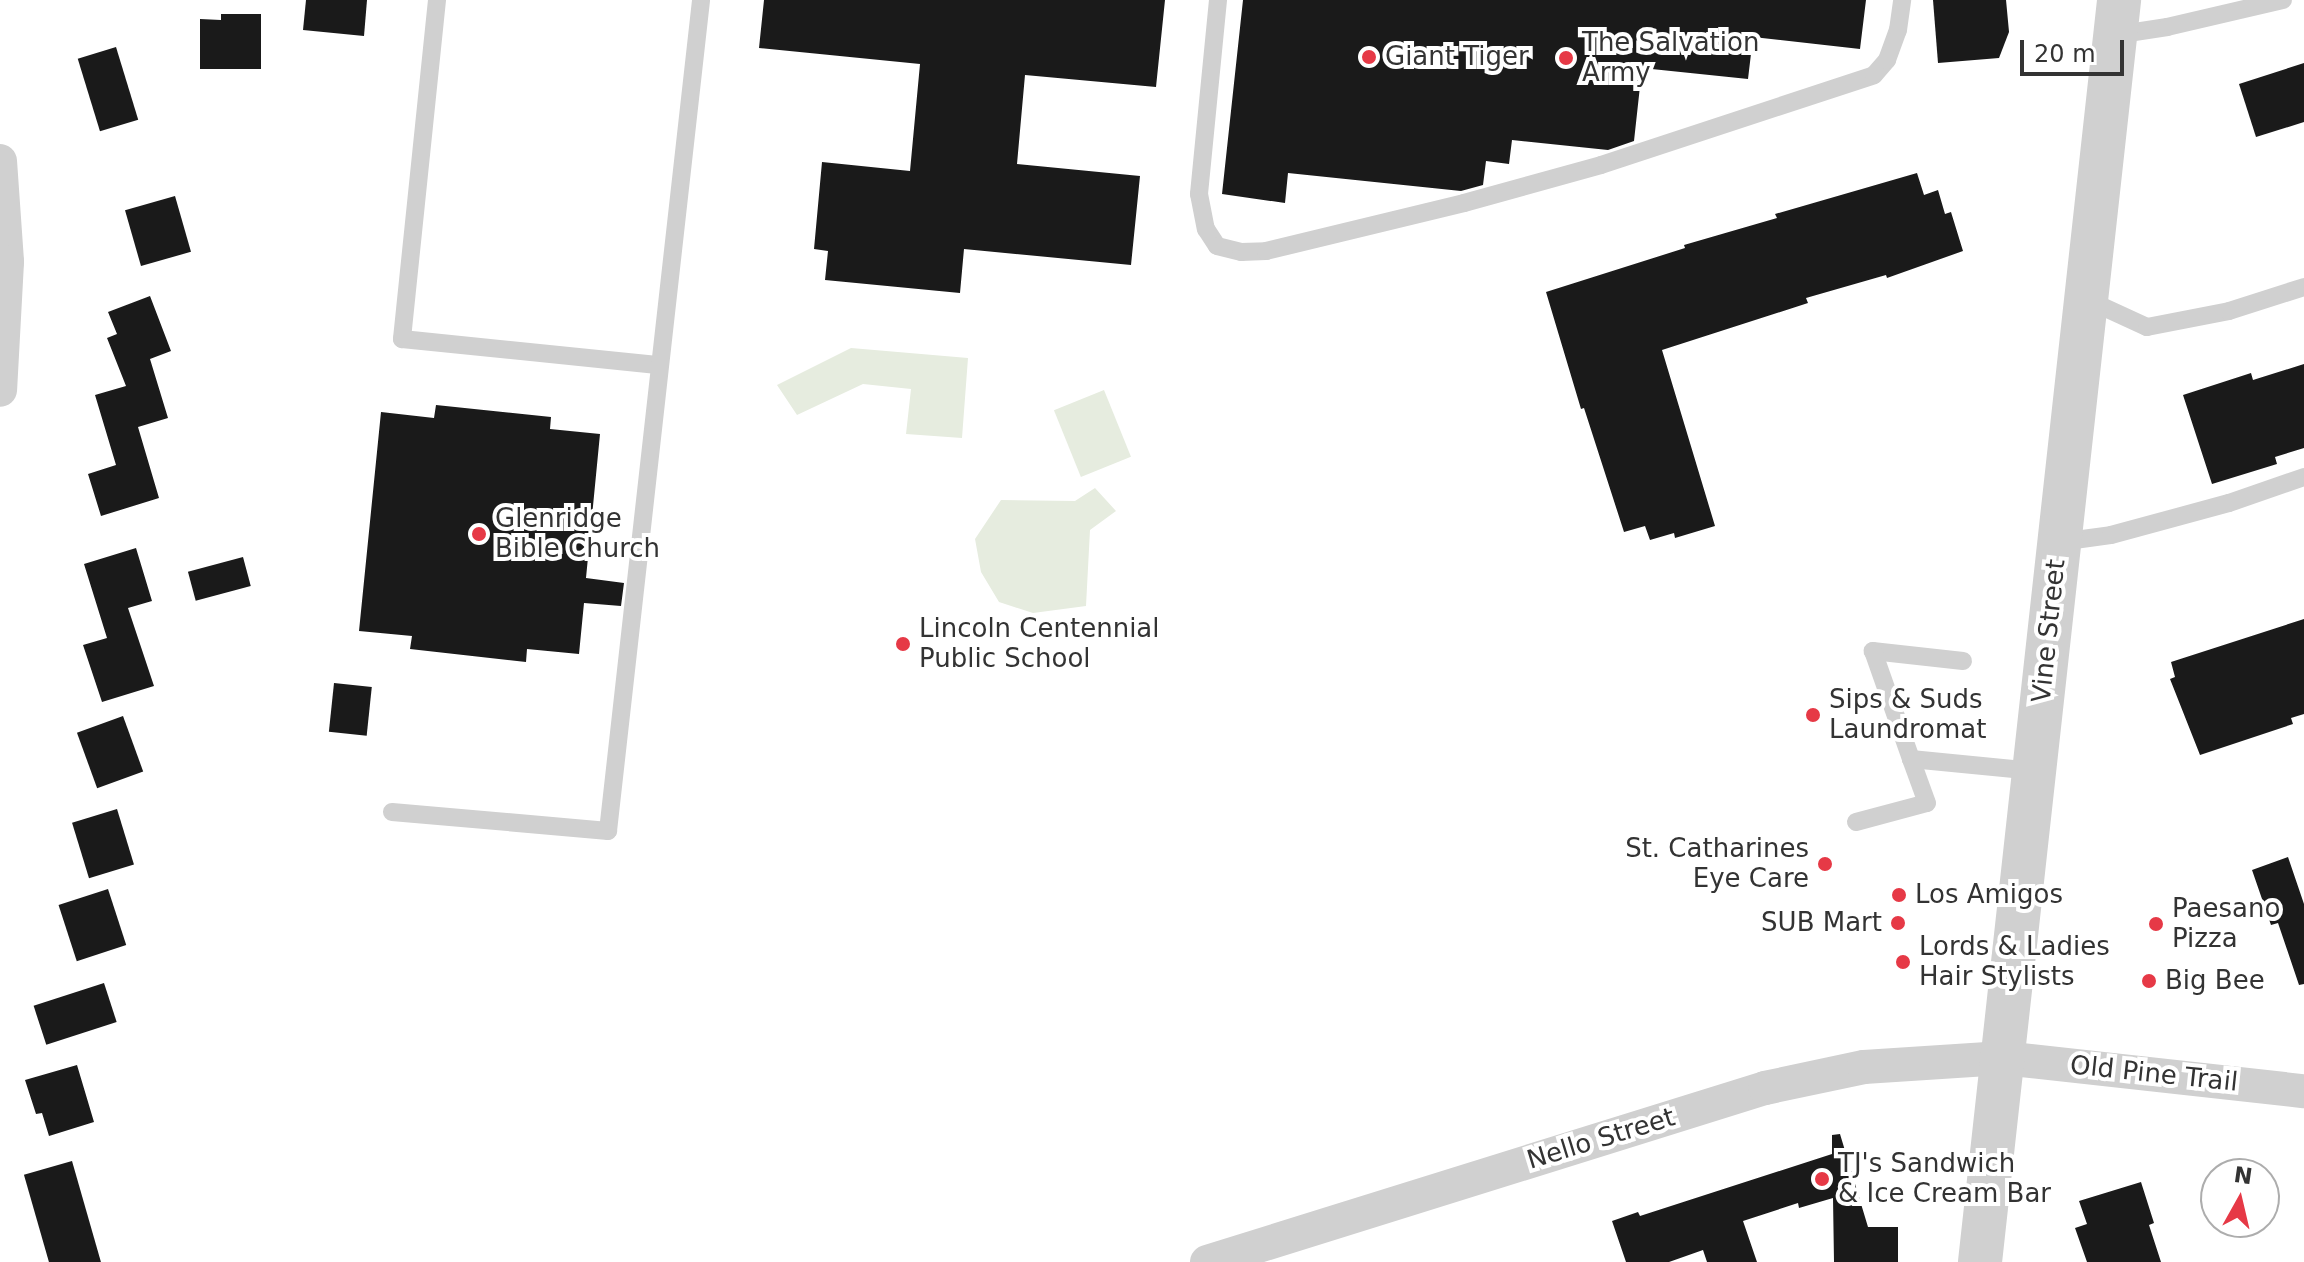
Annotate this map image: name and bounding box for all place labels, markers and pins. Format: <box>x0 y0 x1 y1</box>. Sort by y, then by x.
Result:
place label: The Salvation Army <box>1582 27 1759 88</box>
place label: Giant Tiger <box>1385 41 1529 73</box>
marker: Giant Tiger <box>1360 48 1378 66</box>
marker: The Salvation Army <box>1557 49 1575 67</box>
place label: Glenridge Bible Church <box>495 503 660 564</box>
marker: Glenridge Bible Church <box>470 525 488 543</box>
place label: Lincoln Centennial Public School <box>919 613 1160 674</box>
marker: Lincoln Centennial Public School <box>894 635 912 653</box>
place label: Sips & Suds Laundromat <box>1829 684 1986 746</box>
marker: Sips & Suds Laundromat <box>1804 706 1822 724</box>
place label: St. Catharines Eye Care <box>1625 833 1809 894</box>
marker: St. Catharines Eye Care <box>1816 855 1834 873</box>
place label: Los Amigos <box>1915 879 2063 911</box>
marker: Los Amigos <box>1890 886 1908 904</box>
place label: Paesano Pizza <box>2172 893 2280 954</box>
place label: SUB Mart <box>1761 907 1882 939</box>
marker: SUB Mart <box>1889 914 1907 932</box>
marker: Paesano Pizza <box>2147 915 2165 933</box>
place label: Lords & Ladies Hair Stylists <box>1919 931 2110 992</box>
marker: Lords & Ladies Hair Stylists <box>1894 953 1912 971</box>
place label: Big Bee <box>2165 965 2265 997</box>
marker: Big Bee <box>2140 972 2158 990</box>
place label: TJ's Sandwich & Ice Cream Bar <box>1838 1148 2051 1210</box>
marker: TJ's Sandwich & Ice Cream Bar <box>1813 1170 1831 1188</box>

